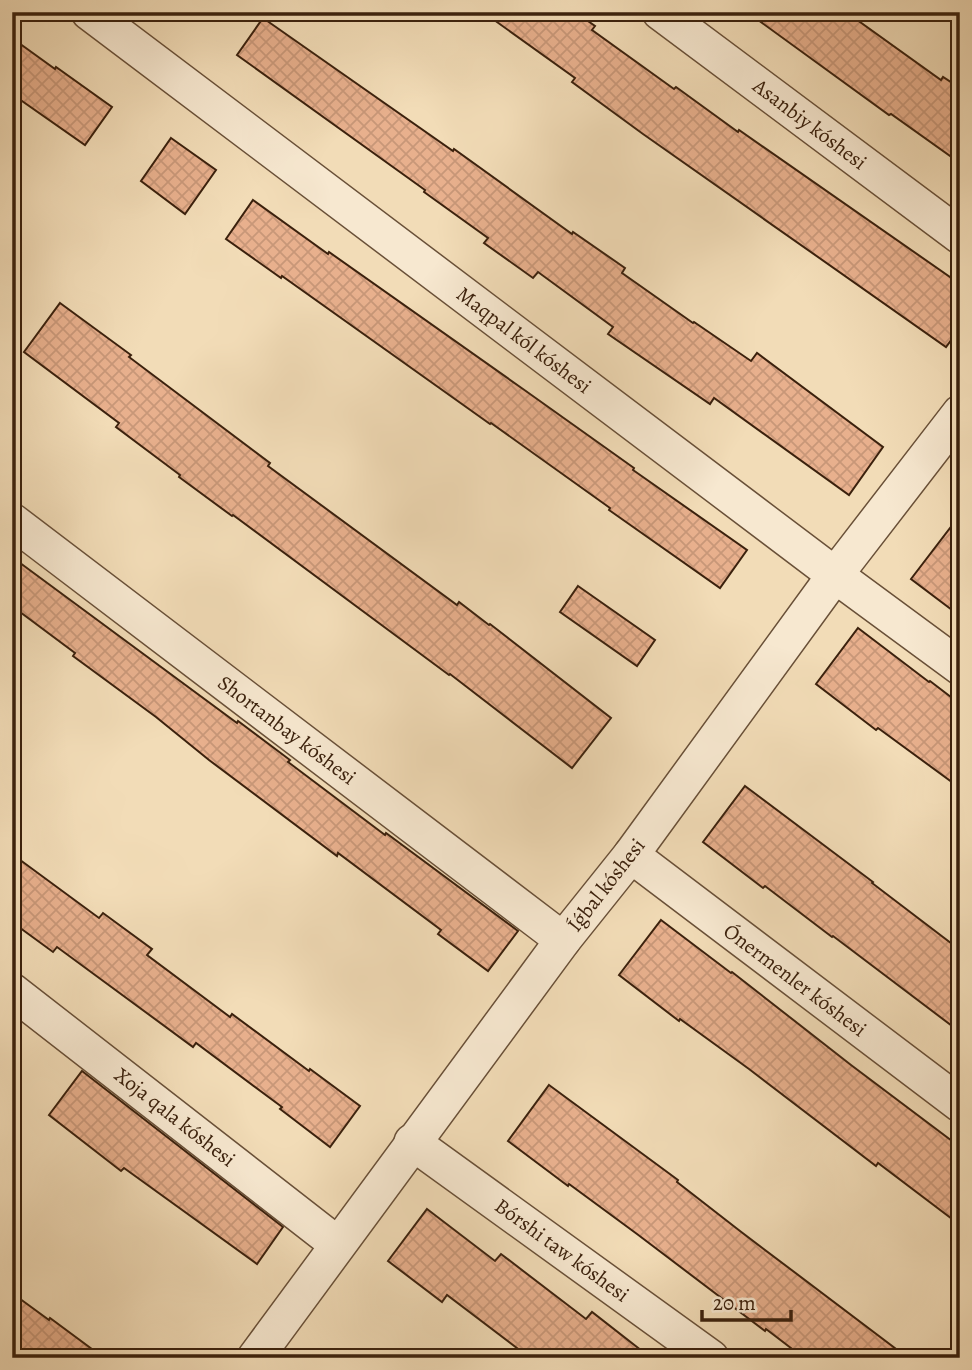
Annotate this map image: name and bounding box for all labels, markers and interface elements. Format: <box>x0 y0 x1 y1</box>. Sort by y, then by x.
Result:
street label: Asanbiy kóshesi <box>746 71 873 176</box>
street label: Maqpal kól kóshesi <box>451 280 597 400</box>
street label: Shortanbay kóshesi <box>212 669 362 791</box>
street label: Íǵbal kóshesi <box>561 832 651 937</box>
street label: Ónermenler kóshesi <box>718 917 872 1043</box>
street label: Xoja qala kóshesi <box>109 1061 241 1173</box>
street label: Bórshi taw kóshesi <box>489 1192 635 1308</box>
scale bar <box>702 1279 792 1323</box>
text: 20 m <box>713 1289 756 1317</box>

